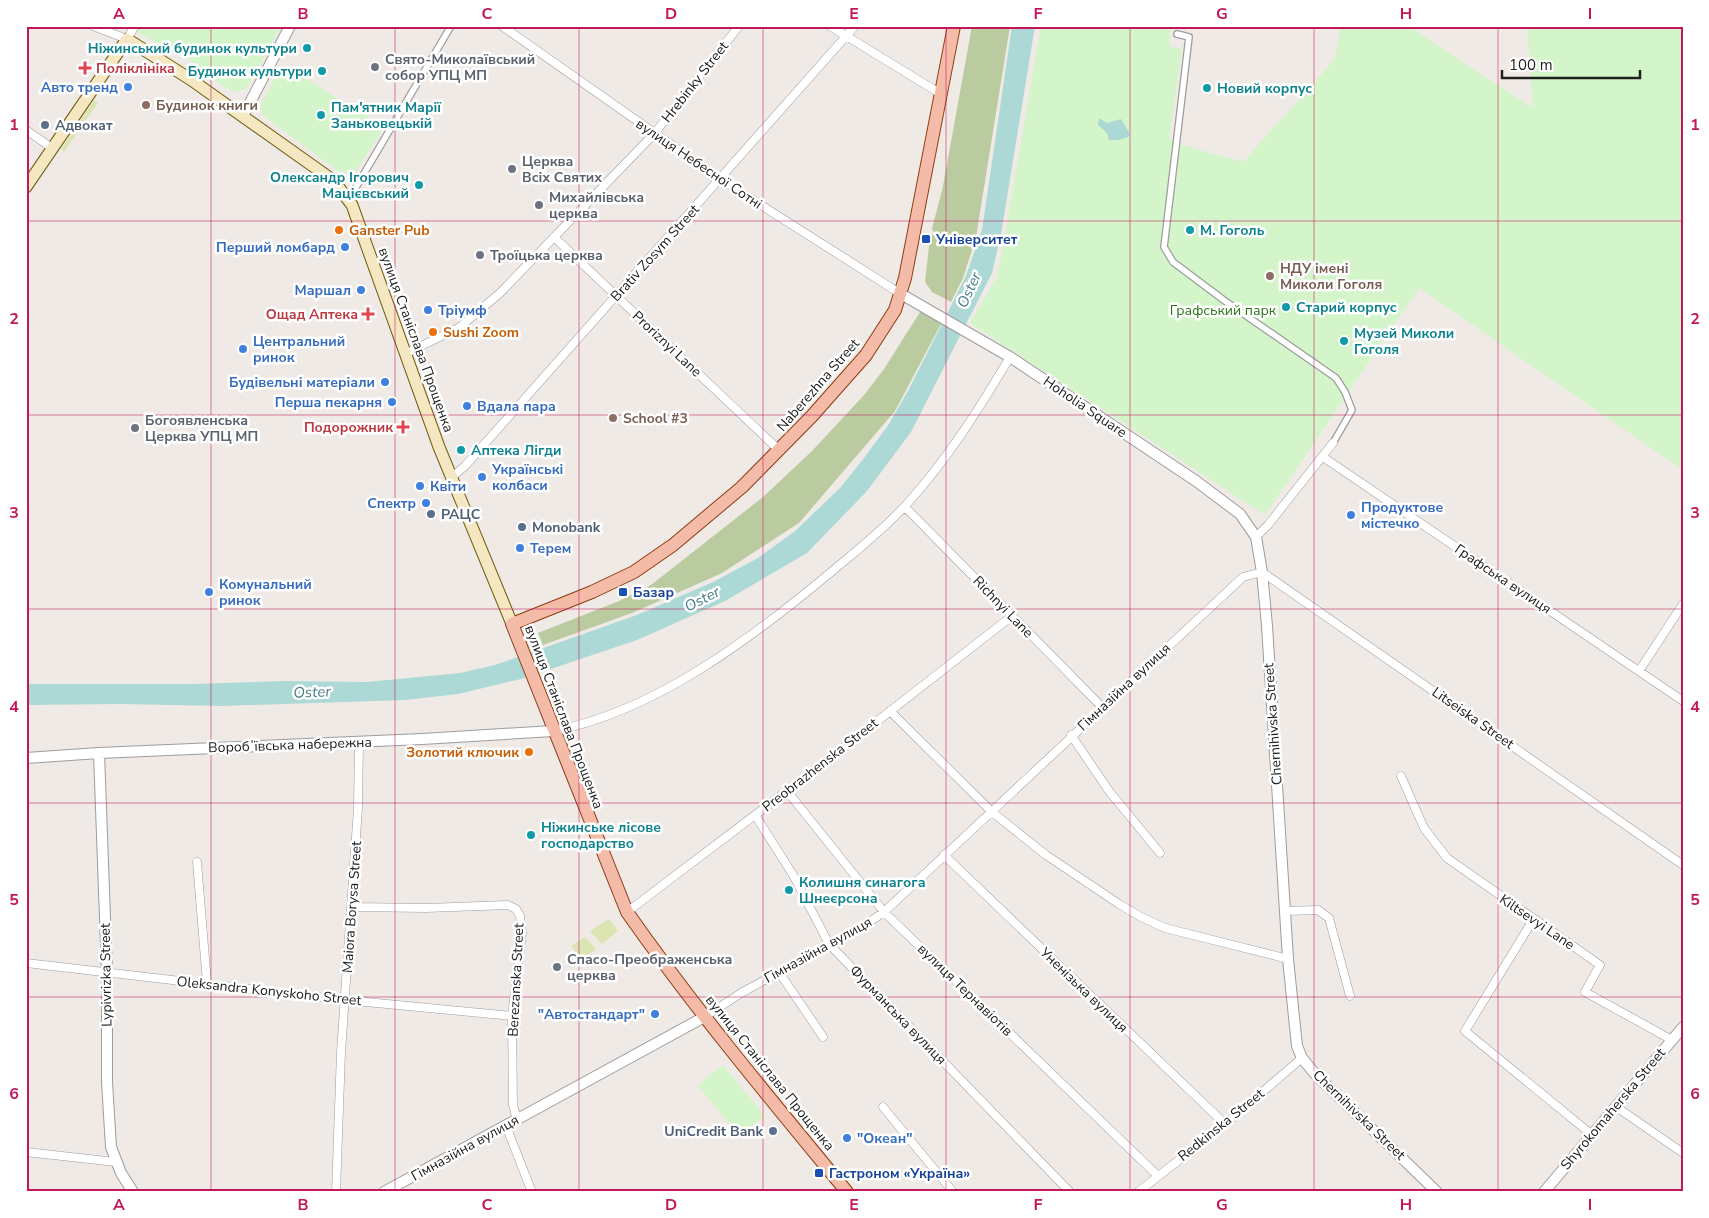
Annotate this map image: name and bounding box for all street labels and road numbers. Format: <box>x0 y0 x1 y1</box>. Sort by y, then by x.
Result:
street label: Hrebinky Street <box>657 37 733 127</box>
street label: вулиця Небесної Сотні <box>632 115 766 213</box>
street label: Brativ Zosym Street <box>606 200 704 305</box>
street label: вулиця Станіслава Прощенка <box>374 245 458 435</box>
street label: Proriznyi Lane <box>628 307 706 381</box>
street label: Naberezhna Street <box>772 334 864 436</box>
street label: Hoholia Square <box>1039 372 1131 442</box>
street label: Графська вулиця <box>1451 540 1555 618</box>
street label: Richnyi Lane <box>969 572 1037 642</box>
street label: вулиця Станіслава Прощенка <box>520 622 608 812</box>
street label: Гімназійна вулиця <box>1073 639 1175 735</box>
street label: Chernihivska Street <box>1259 662 1287 786</box>
street label: Litseiska Street <box>1428 683 1518 753</box>
street label: Preobrazhenska Street <box>758 714 882 816</box>
street label: Воробʼївська набережна <box>208 733 372 757</box>
street label: Maiora Borysa Street <box>338 840 366 974</box>
street label: Kiltsevyi Lane <box>1496 890 1578 954</box>
street label: Гімназійна вулиця <box>761 912 875 988</box>
street label: Lypivrizka Street <box>96 923 116 1027</box>
street label: Berezanska Street <box>504 923 528 1037</box>
street label: вулиця Тернавіотів <box>913 940 1017 1041</box>
street label: Уненізька вулиця <box>1035 942 1132 1037</box>
street label: Фурманська вулиця <box>845 961 951 1069</box>
street label: Oleksandra Konyskoho Street <box>176 972 362 1010</box>
street label: вулиця Станіслава Прощенка <box>701 991 839 1155</box>
street label: Shyrokomaherska Street <box>1556 1044 1670 1174</box>
street label: Chernihivska Street <box>1308 1066 1410 1164</box>
street label: Redkinska Street <box>1174 1084 1268 1166</box>
street label: Гімназійна вулиця <box>408 1110 522 1186</box>

